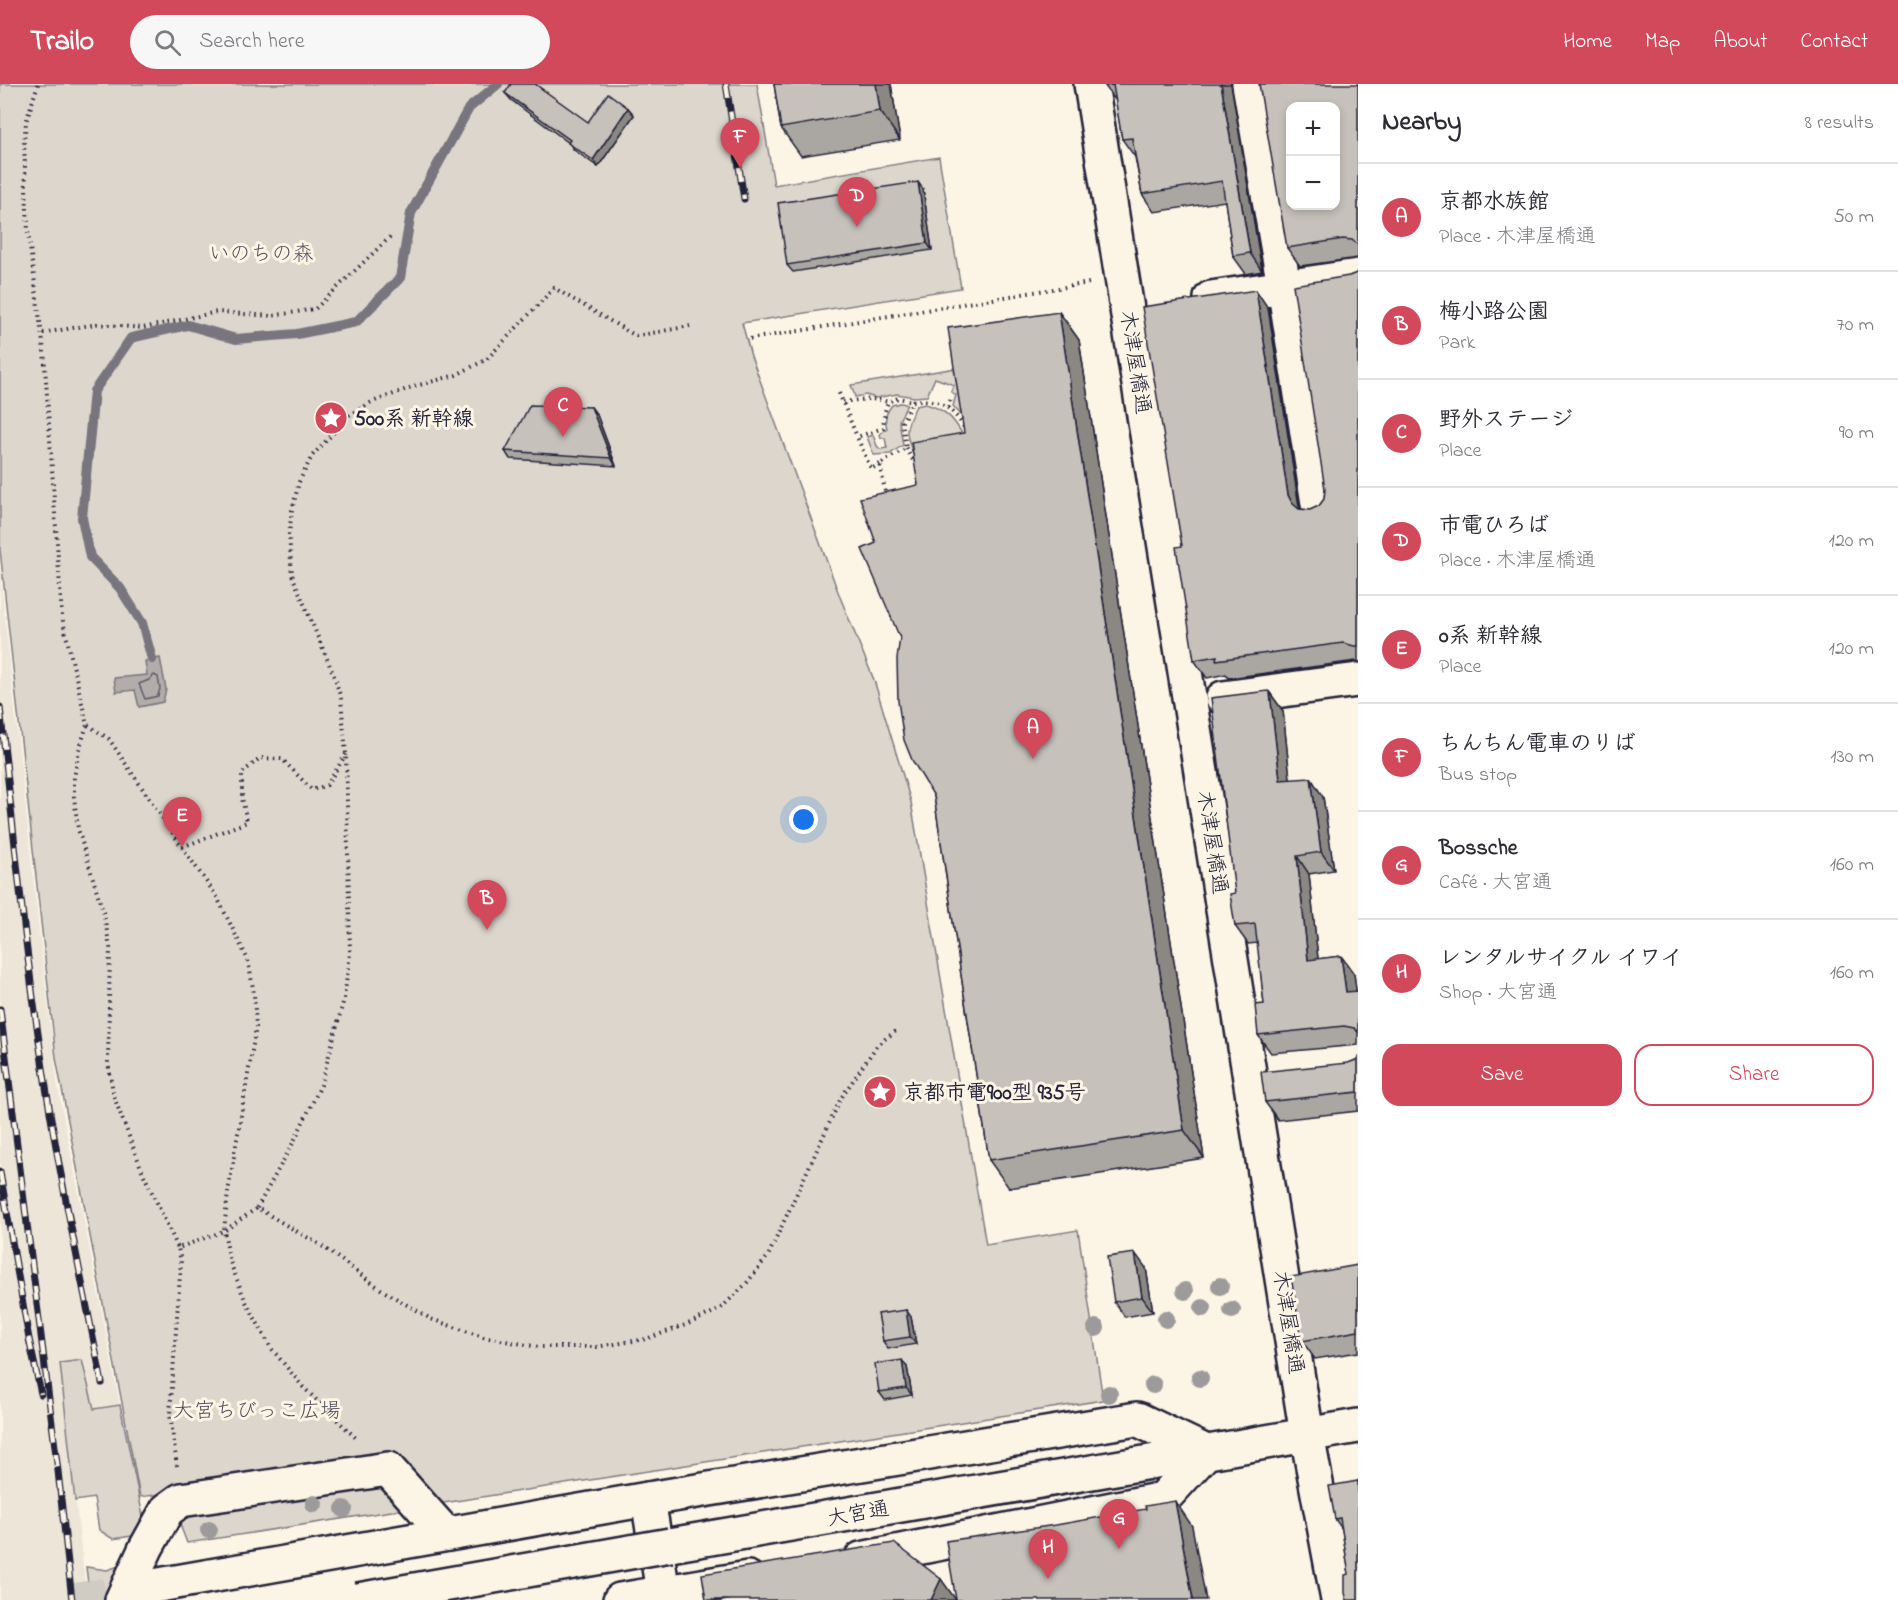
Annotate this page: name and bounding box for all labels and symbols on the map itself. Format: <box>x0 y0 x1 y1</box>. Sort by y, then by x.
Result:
pin: F <box>720 118 760 168</box>
pin: D <box>838 178 876 227</box>
park label: いのちの森 <box>209 240 314 270</box>
street label: 木津屋橋通 <box>1111 308 1157 417</box>
pin: C <box>544 388 582 437</box>
place icon: 500系 新幹線 <box>313 400 349 436</box>
place label: 500系 新幹線 <box>354 405 473 435</box>
pin: A <box>1014 710 1052 759</box>
street label: 木津屋橋通 <box>1188 788 1234 897</box>
pin: E <box>162 798 201 847</box>
your location <box>789 805 818 834</box>
pin: B <box>468 880 506 930</box>
place icon: 京都市電900型 935号 <box>862 1074 898 1110</box>
place label: 京都市電900型 935号 <box>903 1079 1086 1109</box>
street label: 木津屋橋通 <box>1264 1268 1310 1377</box>
park label: 大宮ちびっこ広場 <box>173 1397 341 1427</box>
street label: 大宮通 <box>825 1495 892 1535</box>
pin: G <box>1100 1500 1138 1549</box>
pin: H <box>1028 1530 1068 1579</box>

